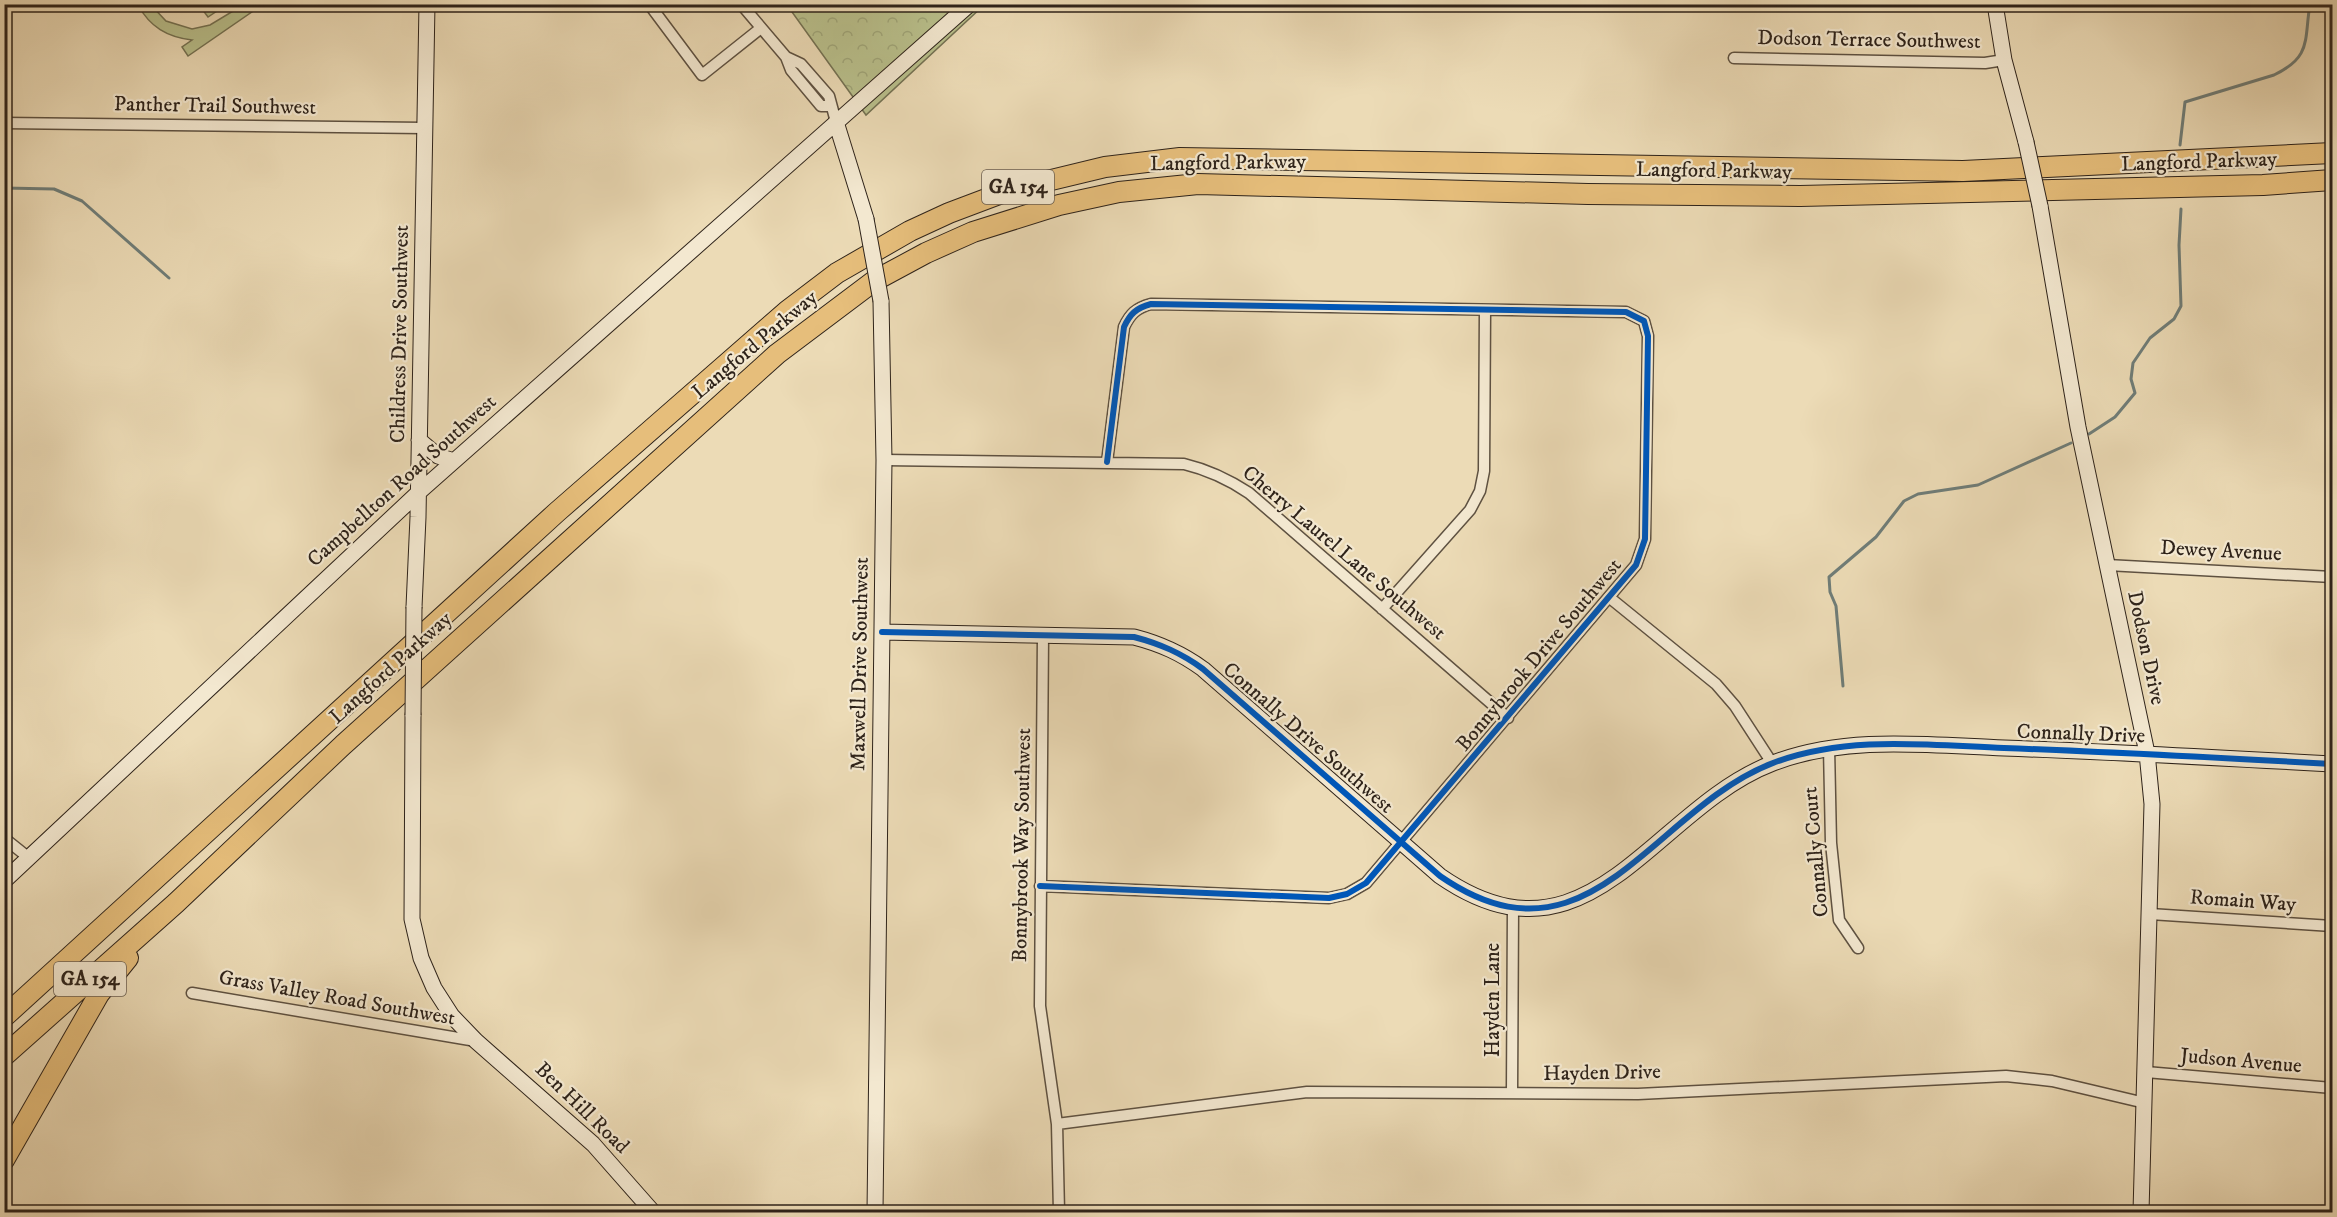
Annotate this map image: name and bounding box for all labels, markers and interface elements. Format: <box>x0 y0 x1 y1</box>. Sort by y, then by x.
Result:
street label: Dodson Terrace Southwest <box>1757 25 1981 55</box>
street label: Panther Trail Southwest <box>114 91 317 121</box>
street label: Langford Parkway <box>2121 146 2278 178</box>
street label: Langford Parkway <box>1150 149 1307 177</box>
street label: Langford Parkway <box>1636 157 1793 185</box>
road number: GA 154 <box>982 170 1054 204</box>
street label: Childress Drive Southwest <box>385 224 415 443</box>
street label: Langford Parkway <box>687 284 824 405</box>
street label: Campbellton Road Southwest <box>302 389 502 573</box>
street label: Cherry Laurel Lane Southwest <box>1237 460 1451 646</box>
street label: Dewey Avenue <box>2160 535 2283 567</box>
street label: Bonnybrook Drive Southwest <box>1451 553 1628 757</box>
street label: Maxwell Drive Southwest <box>845 557 875 771</box>
street label: Dodson Drive <box>2121 589 2171 708</box>
street label: Langford Parkway <box>324 605 458 730</box>
street label: Connally Drive Southwest <box>1217 657 1399 819</box>
street label: Connally Drive <box>2016 719 2146 749</box>
street label: Bonnybrook Way Southwest <box>1007 727 1037 962</box>
street label: Connally Court <box>1797 785 1835 918</box>
street label: Romain Way <box>2189 884 2298 918</box>
street label: Hayden Lane <box>1480 942 1506 1057</box>
road number: GA 154 <box>54 962 126 996</box>
street label: Grass Valley Road Southwest <box>217 964 457 1032</box>
street label: Judson Avenue <box>2177 1043 2303 1079</box>
street label: Ben Hill Road <box>529 1057 635 1160</box>
street label: Hayden Drive <box>1543 1059 1661 1087</box>

